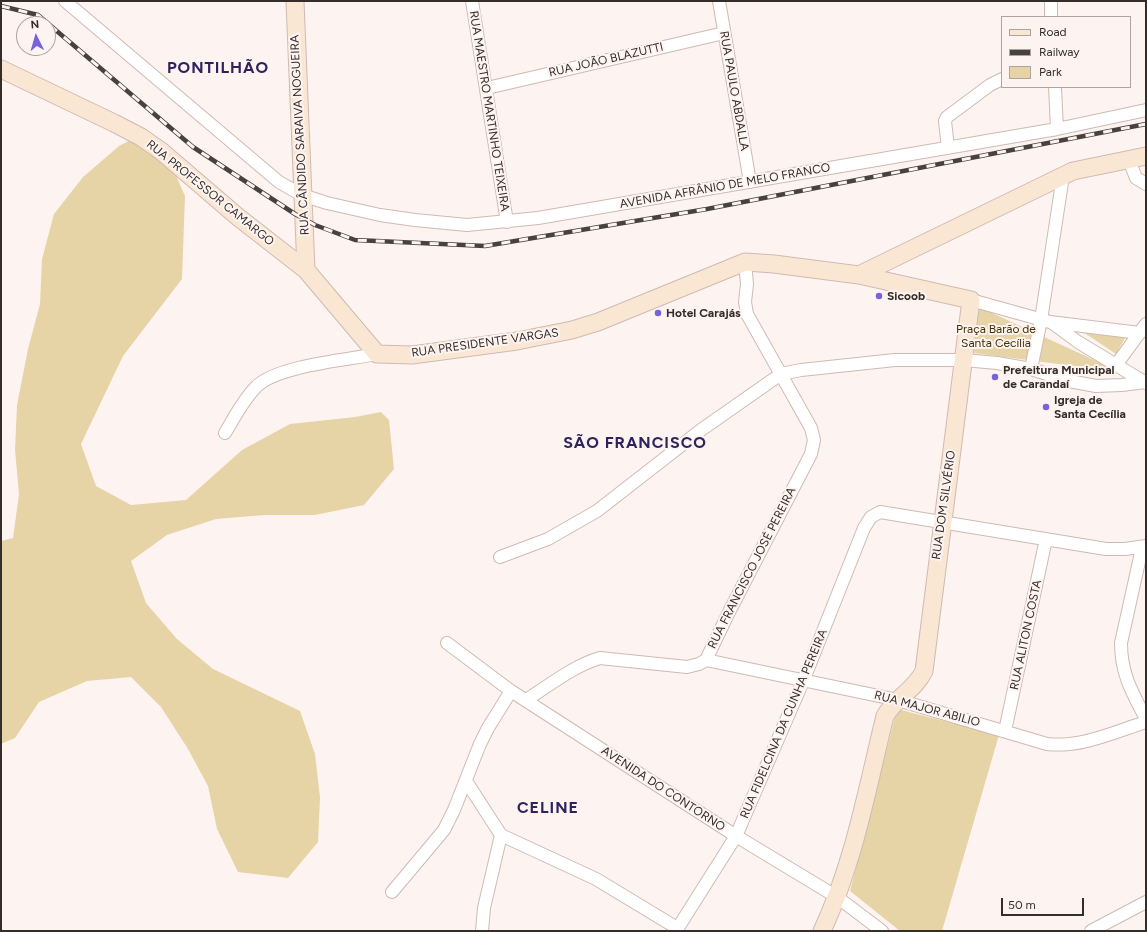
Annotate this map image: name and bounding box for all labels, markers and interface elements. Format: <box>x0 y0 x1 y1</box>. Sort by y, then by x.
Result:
street label: RUA MAESTRO MARTINHO TEIXEIRA <box>466 10 512 212</box>
north arrow <box>16 16 56 56</box>
legend <box>1001 16 1131 88</box>
text: N <box>30 18 40 31</box>
text: Road <box>1039 25 1067 39</box>
street label: RUA PAULO ABDALLA <box>716 30 752 152</box>
street label: RUA CÂNDIDO SARAIVA NOGUEIRA <box>288 34 312 236</box>
street label: RUA JOÃO BLAZUTTI <box>547 40 665 80</box>
text: Railway <box>1039 45 1080 59</box>
district label: PONTILHÃO <box>167 58 269 78</box>
text: Park <box>1039 65 1062 79</box>
street label: RUA PROFESSOR CAMARGO <box>143 137 277 249</box>
street label: AVENIDA AFRÂNIO DE MELO FRANCO <box>619 160 831 212</box>
place label: Sicoob <box>887 289 925 303</box>
marker: Sicoob <box>874 291 884 301</box>
place label: Hotel Carajás <box>666 306 741 320</box>
marker: Hotel Carajás <box>653 308 663 318</box>
park label: Praça Barão de Santa Cecília <box>956 322 1036 350</box>
street label: RUA PRESIDENTE VARGAS <box>410 326 560 360</box>
place label: Prefeitura Municipal de Carandaí <box>1003 363 1115 391</box>
marker: Prefeitura Municipal de Carandaí <box>990 372 1000 382</box>
place label: Igreja de Santa Cecília <box>1054 393 1126 421</box>
marker: Igreja de Santa Cecília <box>1041 402 1051 412</box>
district label: SÃO FRANCISCO <box>563 433 707 453</box>
street label: RUA DOM SILVÉRIO <box>929 449 959 561</box>
street label: RUA FRANCISCO JOSÉ PEREIRA <box>705 485 799 651</box>
street label: RUA ALITON COSTA <box>1007 579 1045 691</box>
street label: RUA FIDELCINA DA CUNHA PEREIRA <box>737 627 831 821</box>
street label: RUA MAJOR ABILIO <box>873 688 981 730</box>
street label: AVENIDA DO CONTORNO <box>598 744 728 834</box>
district label: CELINE <box>517 798 579 818</box>
scale bar <box>1003 890 1086 916</box>
text: 50 m <box>1008 898 1036 912</box>

